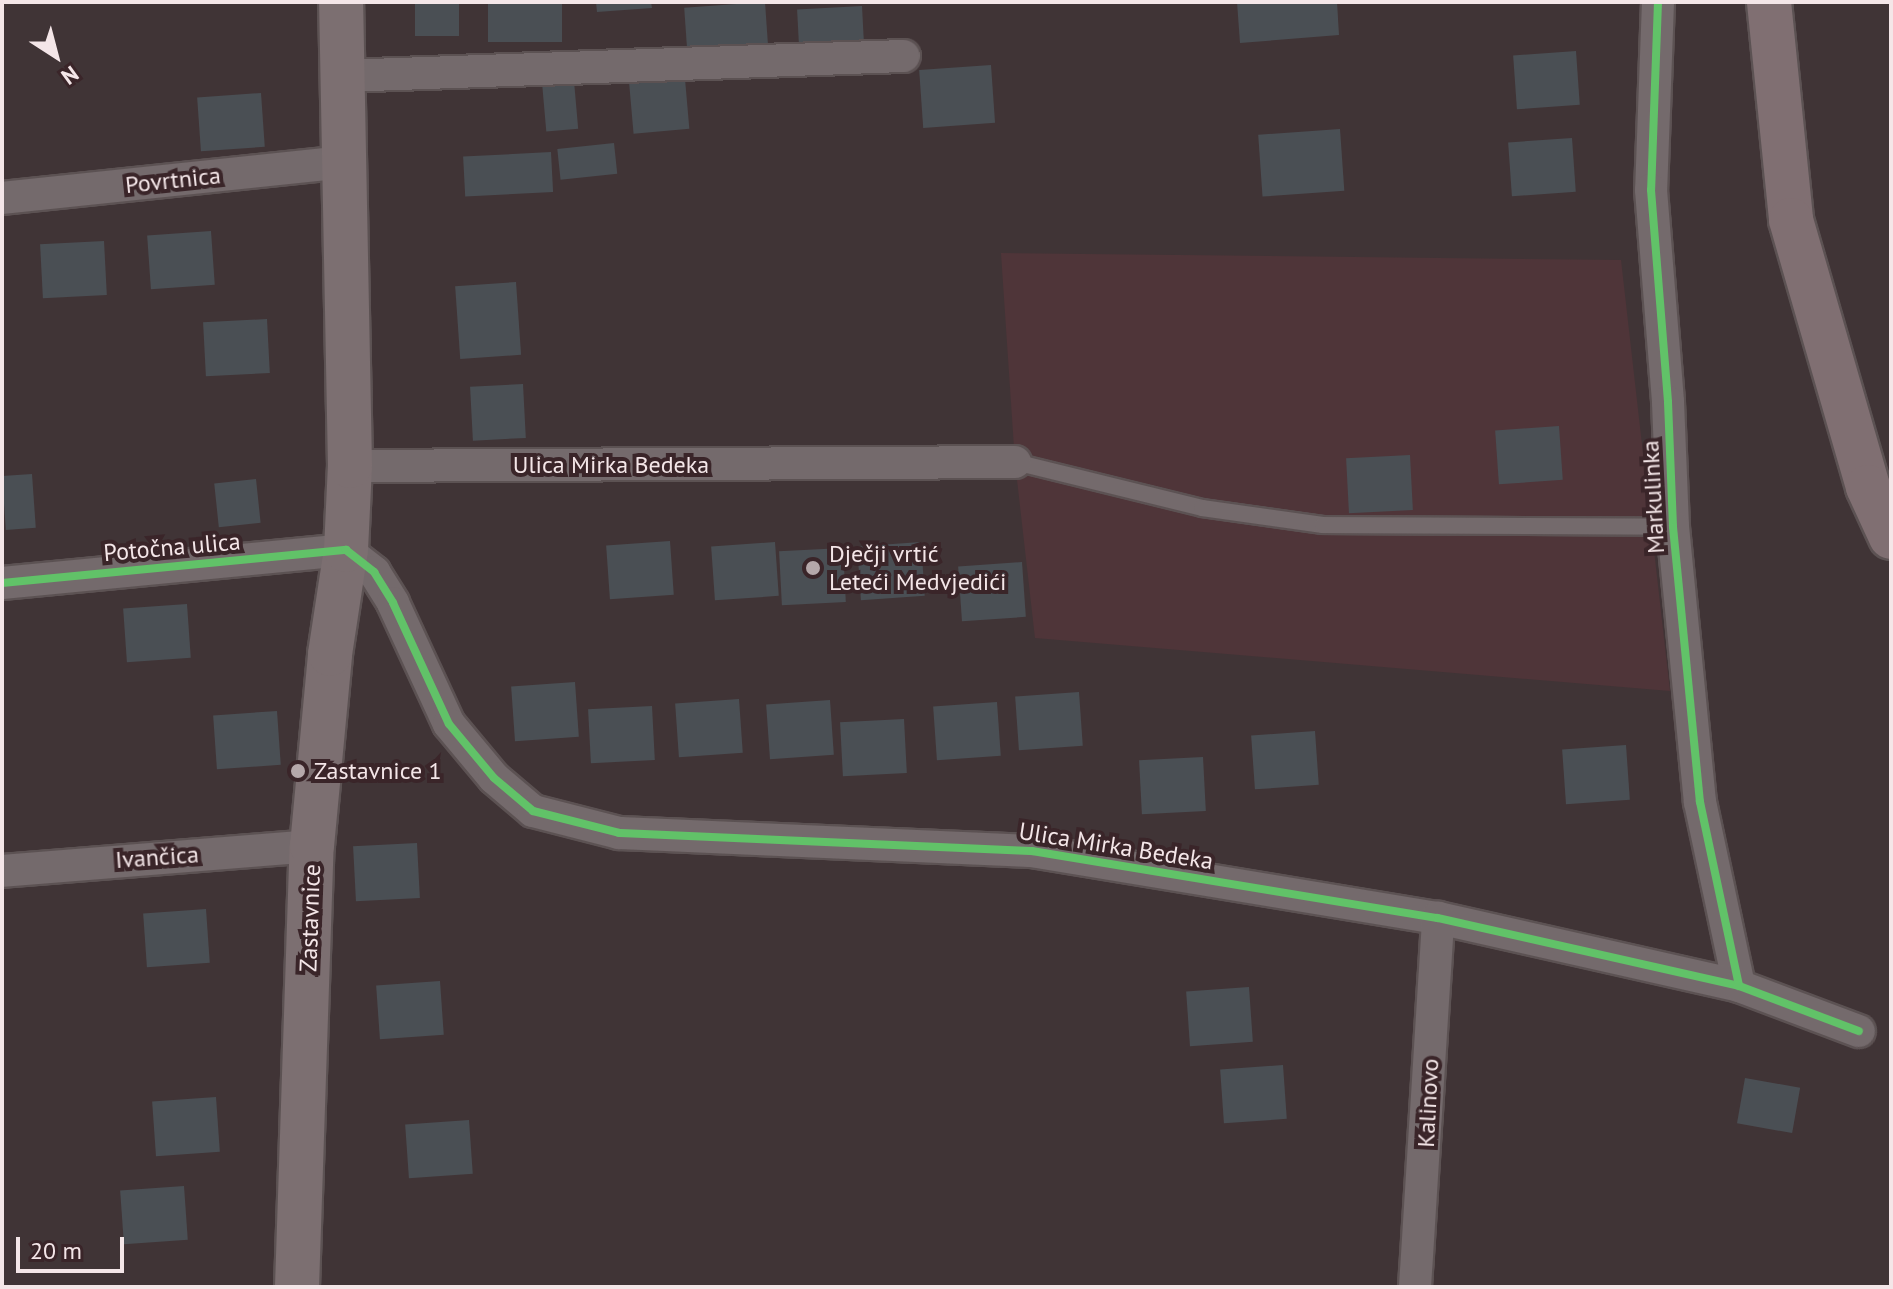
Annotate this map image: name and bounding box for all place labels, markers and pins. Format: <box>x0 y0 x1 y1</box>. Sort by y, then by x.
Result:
place label: Dječji vrtić Leteći Medvjedići <box>829 540 1007 596</box>
marker: Dječji vrtić Leteći Medvjedići <box>804 559 822 577</box>
place label: Zastavnice 1 <box>314 757 442 785</box>
marker: Zastavnice 1 <box>289 762 307 780</box>

